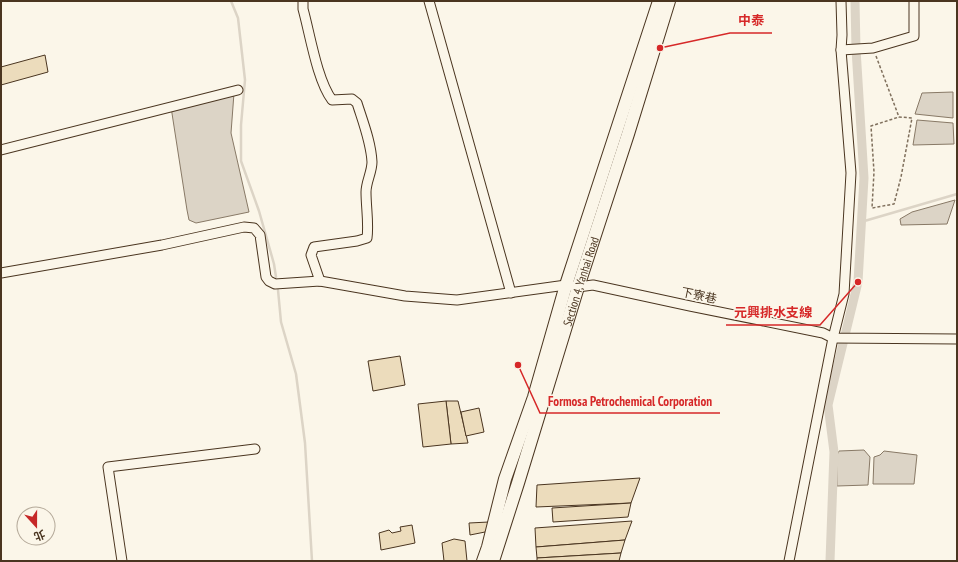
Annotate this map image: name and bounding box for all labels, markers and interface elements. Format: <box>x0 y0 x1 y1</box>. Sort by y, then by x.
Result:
callout: 中泰 <box>730 8 772 33</box>
text: 中泰 <box>738 12 765 29</box>
street label: Section 4, Yanhai Road <box>559 235 601 328</box>
street label: 下寮巷 <box>680 284 718 306</box>
callout: 元興排水支線 <box>726 300 820 325</box>
text: 元興排水支線 <box>734 304 813 321</box>
callout: Formosa Petrochemical Corporation <box>540 388 720 413</box>
text: Formosa Petrochemical Corporation <box>548 393 712 410</box>
north arrow <box>16 506 56 546</box>
text: 北 <box>32 527 47 544</box>

